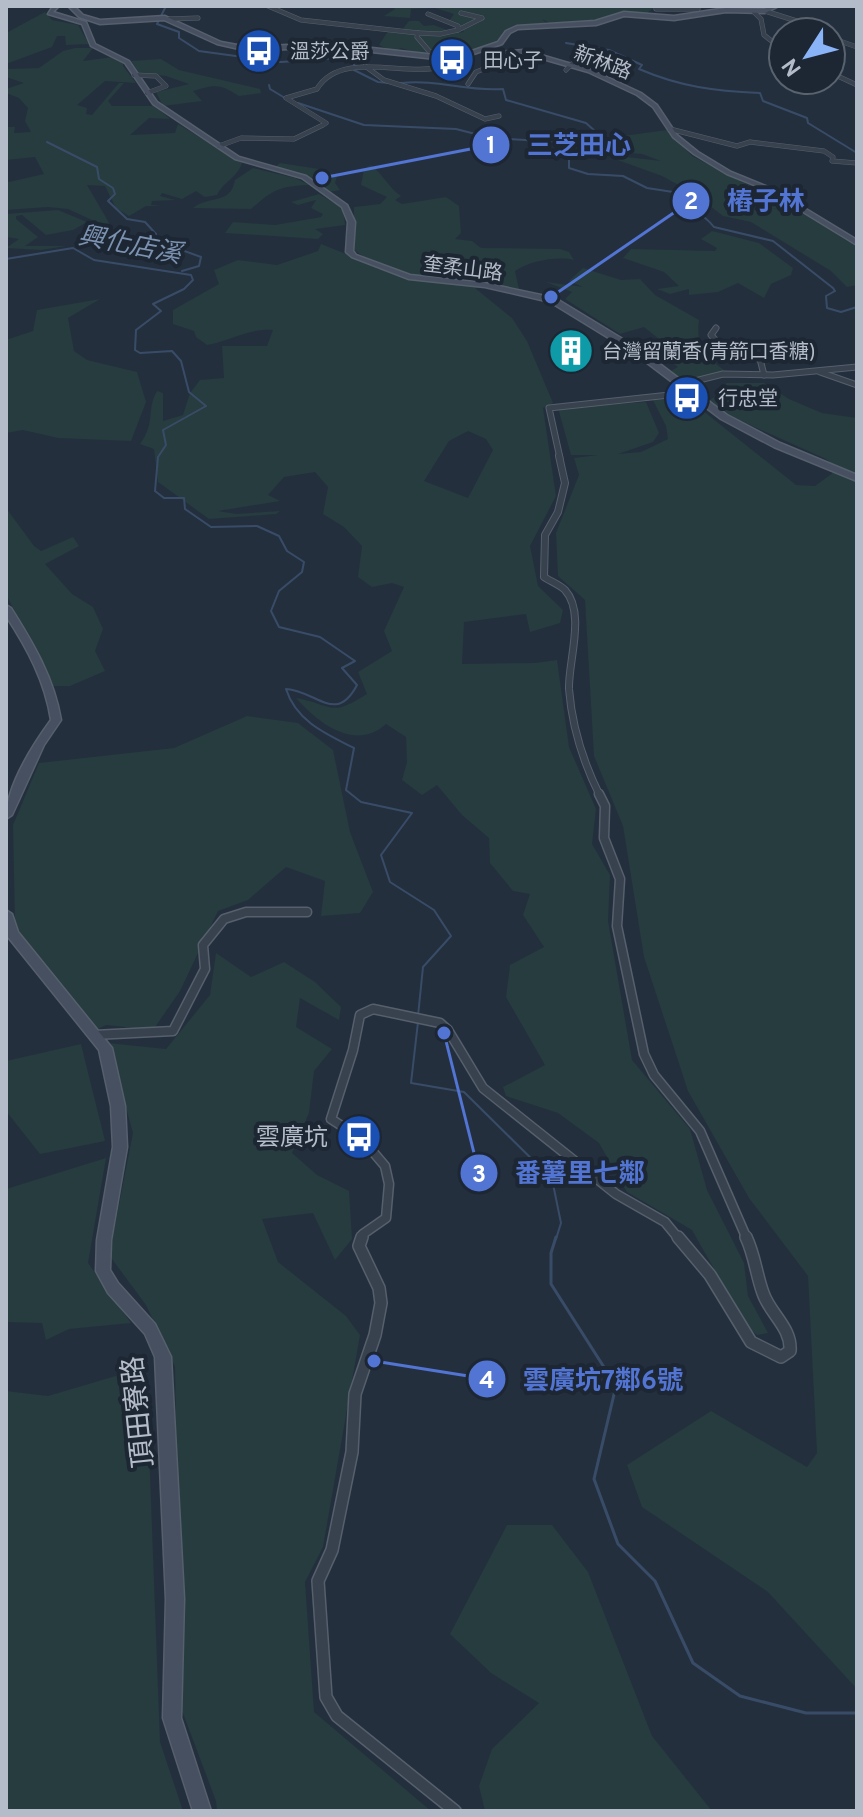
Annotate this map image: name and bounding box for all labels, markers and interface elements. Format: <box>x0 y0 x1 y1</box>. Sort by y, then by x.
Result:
north arrow <box>767 16 847 96</box>
bus stop icon: 溫莎公爵 <box>235 27 283 75</box>
bus stop icon: 田心子 <box>428 36 476 84</box>
place label: 溫莎公爵 <box>290 40 370 66</box>
street label: 新林路 <box>570 41 635 87</box>
place label: 田心子 <box>483 49 543 75</box>
text: N <box>777 52 808 81</box>
callout: 三芝田心 <box>471 120 647 170</box>
text: 三芝田心 <box>527 131 631 164</box>
text: 1 <box>486 132 496 162</box>
callout: 樁子林 <box>671 176 821 226</box>
text: 樁子林 <box>727 187 805 220</box>
text: 2 <box>684 188 698 218</box>
water label: 興化店溪 <box>75 220 188 273</box>
street label: 奎柔山路 <box>421 252 504 288</box>
building icon: 台灣留蘭香(青箭口香糖) <box>547 327 595 375</box>
place label: 台灣留蘭香(青箭口香糖) <box>602 340 816 366</box>
bus stop icon: 行忠堂 <box>663 374 711 422</box>
place label: 行忠堂 <box>718 387 778 413</box>
bus stop icon: 雲廣坑 <box>335 1113 383 1161</box>
place label: 雲廣坑 <box>256 1124 328 1154</box>
callout: 番薯里七鄰 <box>459 1148 661 1198</box>
text: 番薯里七鄰 <box>515 1159 645 1192</box>
text: 3 <box>472 1161 486 1191</box>
street label: 頂田寮路 <box>116 1354 164 1469</box>
callout: 雲廣坑7鄰6號 <box>467 1354 698 1404</box>
text: 雲廣坑7鄰6號 <box>523 1366 683 1399</box>
text: 4 <box>479 1367 495 1397</box>

